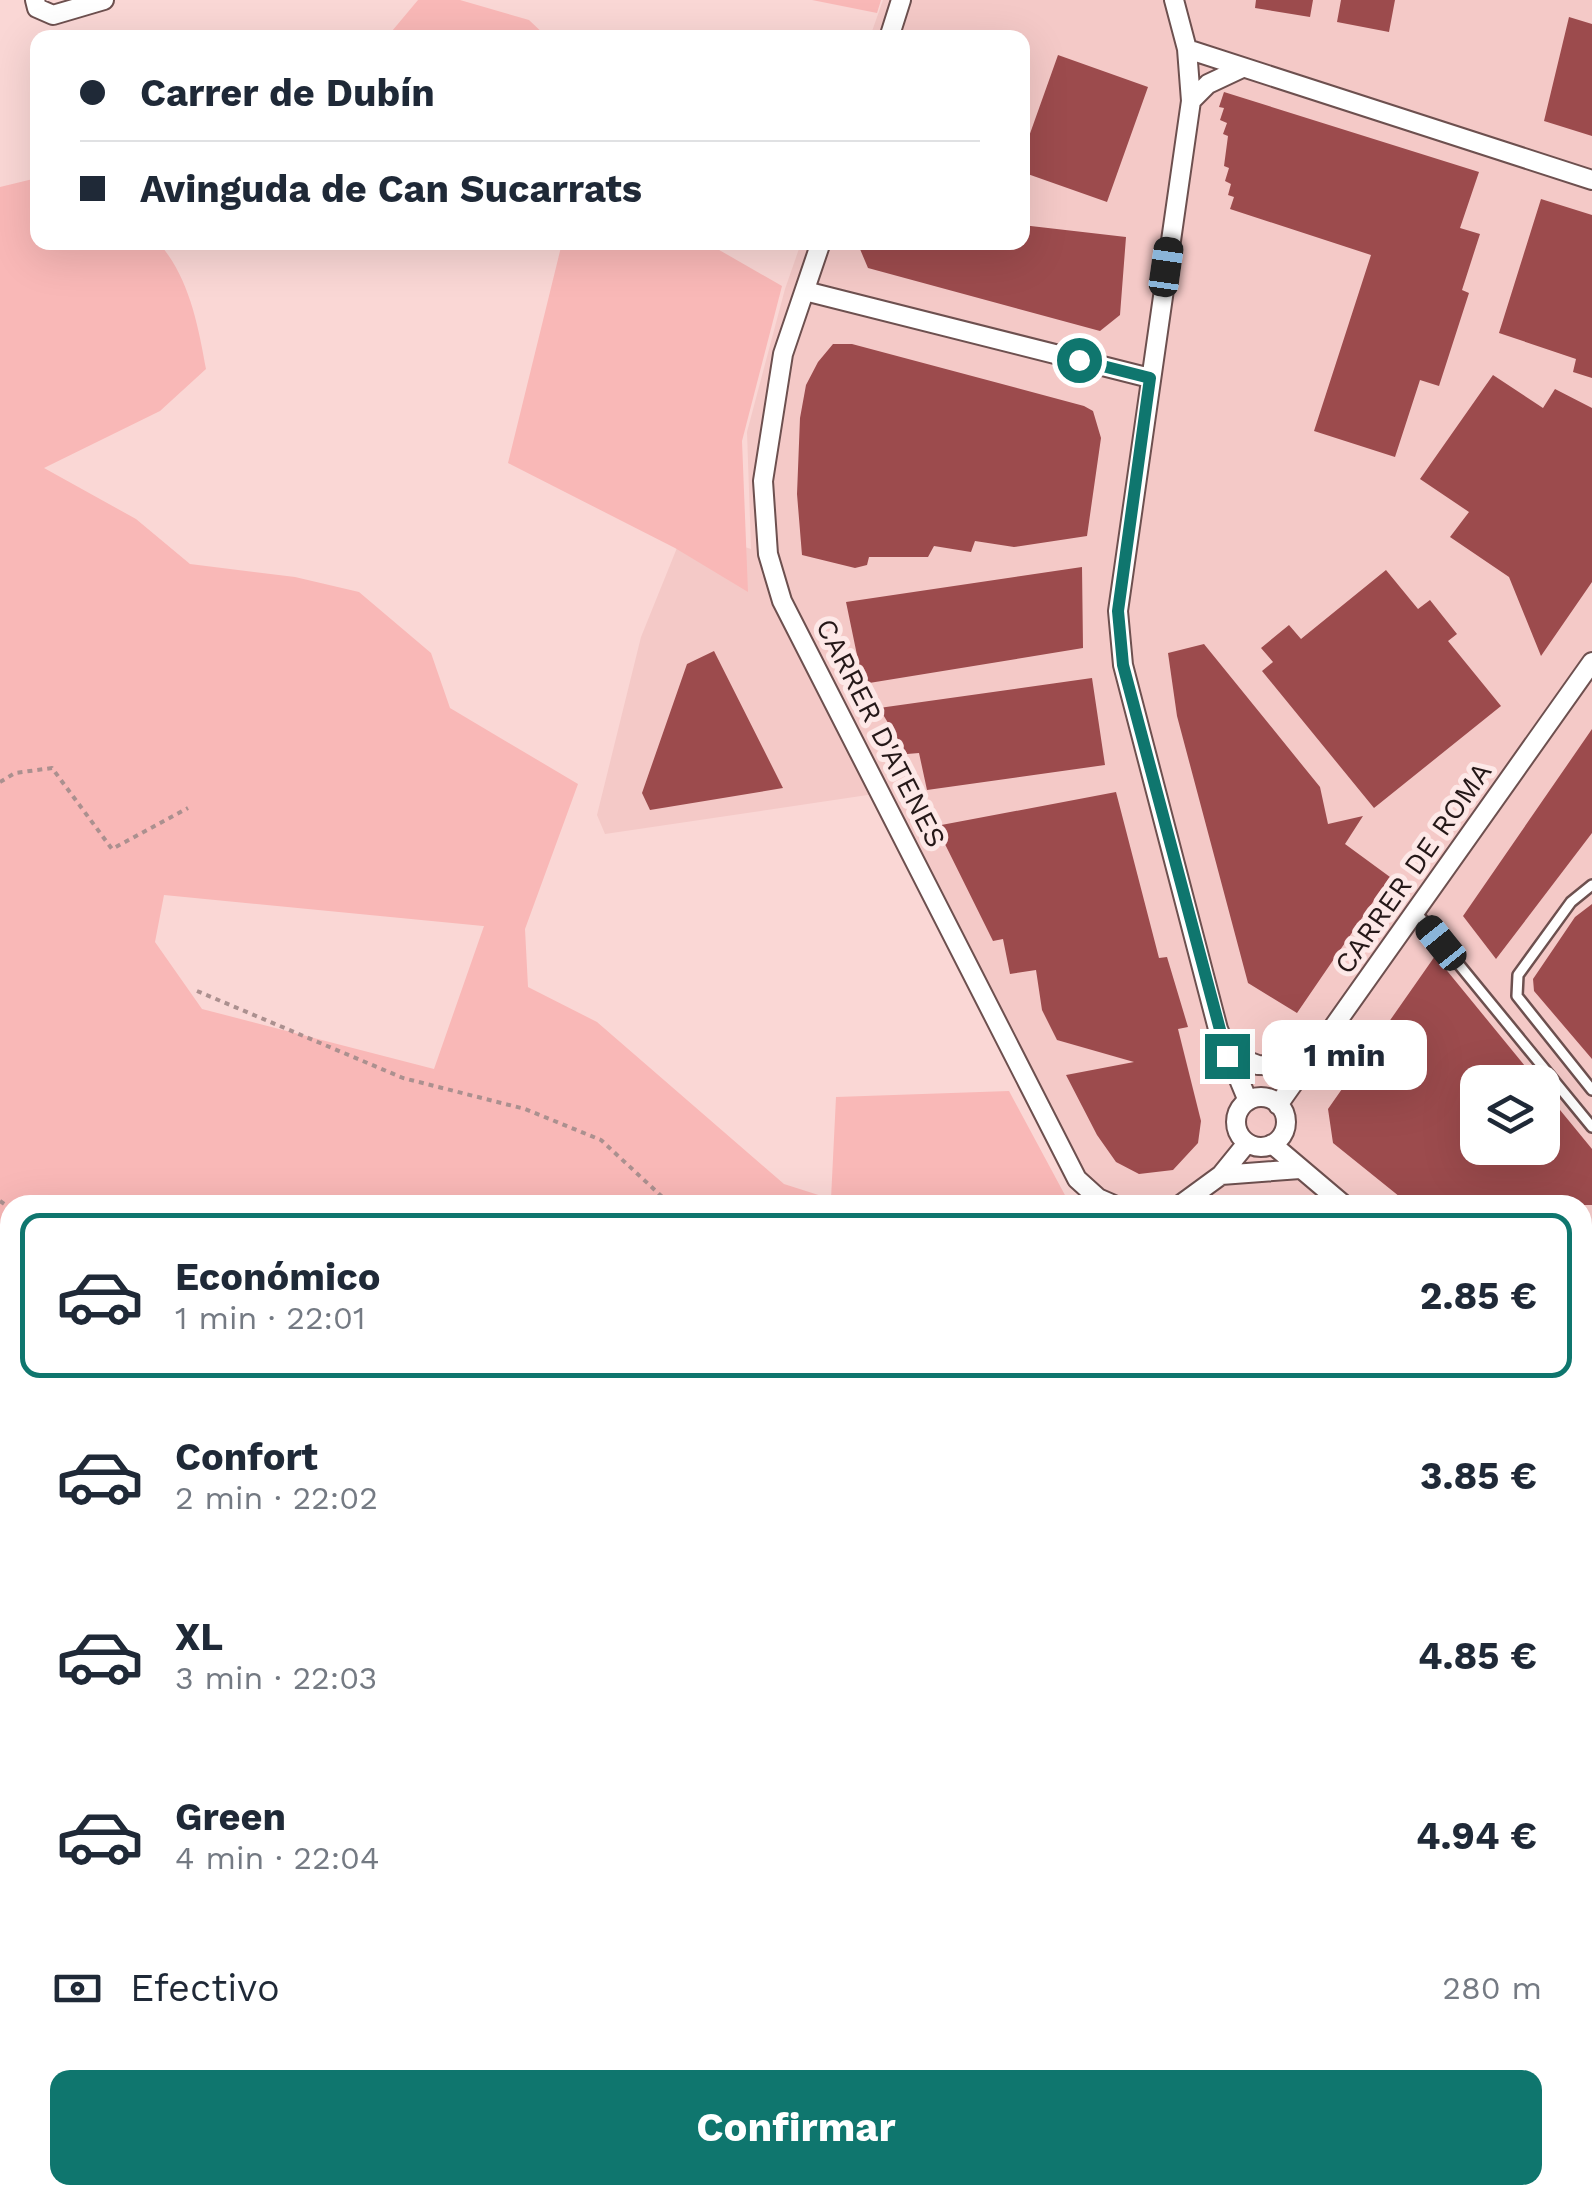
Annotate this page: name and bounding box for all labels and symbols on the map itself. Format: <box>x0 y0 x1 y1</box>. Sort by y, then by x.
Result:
car <box>1147 235 1185 299</box>
route start <box>1057 338 1102 383</box>
street label: CARRER D'ATENES <box>809 613 953 853</box>
street label: CARRER DE ROMA <box>1328 756 1498 980</box>
car <box>1410 910 1472 976</box>
callout: 1 min <box>1262 1021 1427 1091</box>
route end <box>1205 1034 1250 1079</box>

